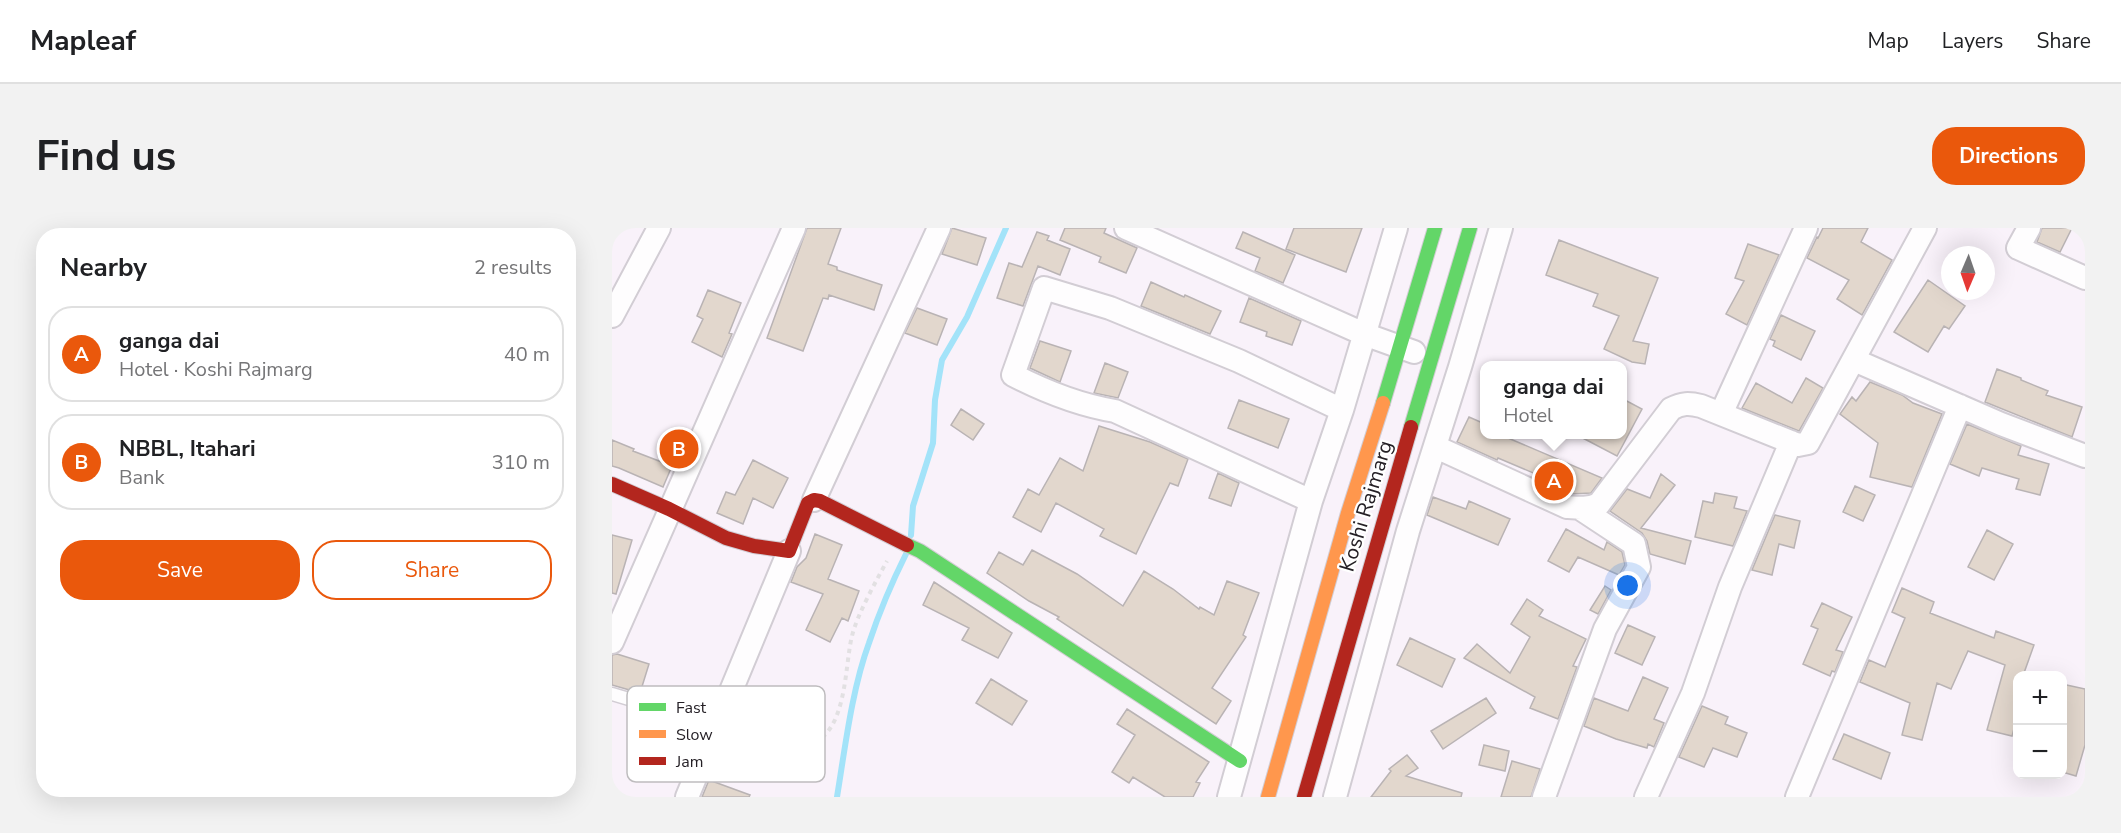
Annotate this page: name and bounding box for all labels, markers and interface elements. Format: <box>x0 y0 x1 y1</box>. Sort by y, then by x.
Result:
text: Mapleaf <box>30 22 136 60</box>
text: Map <box>1867 27 1909 55</box>
text: Layers <box>1942 27 2003 55</box>
text: Share <box>2036 27 2091 55</box>
button: Directions <box>1932 127 2085 185</box>
text: Find us <box>36 128 176 185</box>
north arrow <box>1941 246 1995 300</box>
text: Nearby <box>60 250 147 285</box>
text: 2 results <box>474 254 552 281</box>
text: ganga dai <box>119 326 219 356</box>
text: A <box>74 341 89 368</box>
text: 40 m <box>504 341 550 368</box>
text: Hotel · Koshi Rajmarg <box>119 356 313 383</box>
popup <box>1480 361 1627 439</box>
text: ganga dai <box>1503 372 1604 402</box>
text: Hotel <box>1503 402 1553 429</box>
pin: B <box>660 426 698 472</box>
text: NBBL, Itahari <box>119 434 256 464</box>
street label: Koshi Rajmarg <box>1333 437 1399 575</box>
text: B <box>75 449 88 476</box>
text: 310 m <box>492 449 550 476</box>
pin: A <box>1534 458 1574 504</box>
text: Bank <box>119 464 164 491</box>
button: Save <box>60 540 300 600</box>
button: Share <box>312 540 552 600</box>
your location <box>1613 571 1642 600</box>
map controls <box>2013 671 2067 779</box>
button: + <box>2013 671 2067 725</box>
legend <box>627 686 825 782</box>
text: Fast <box>676 697 707 719</box>
text: Slow <box>676 724 713 746</box>
button: − <box>2013 725 2067 779</box>
text: Jam <box>675 751 703 773</box>

